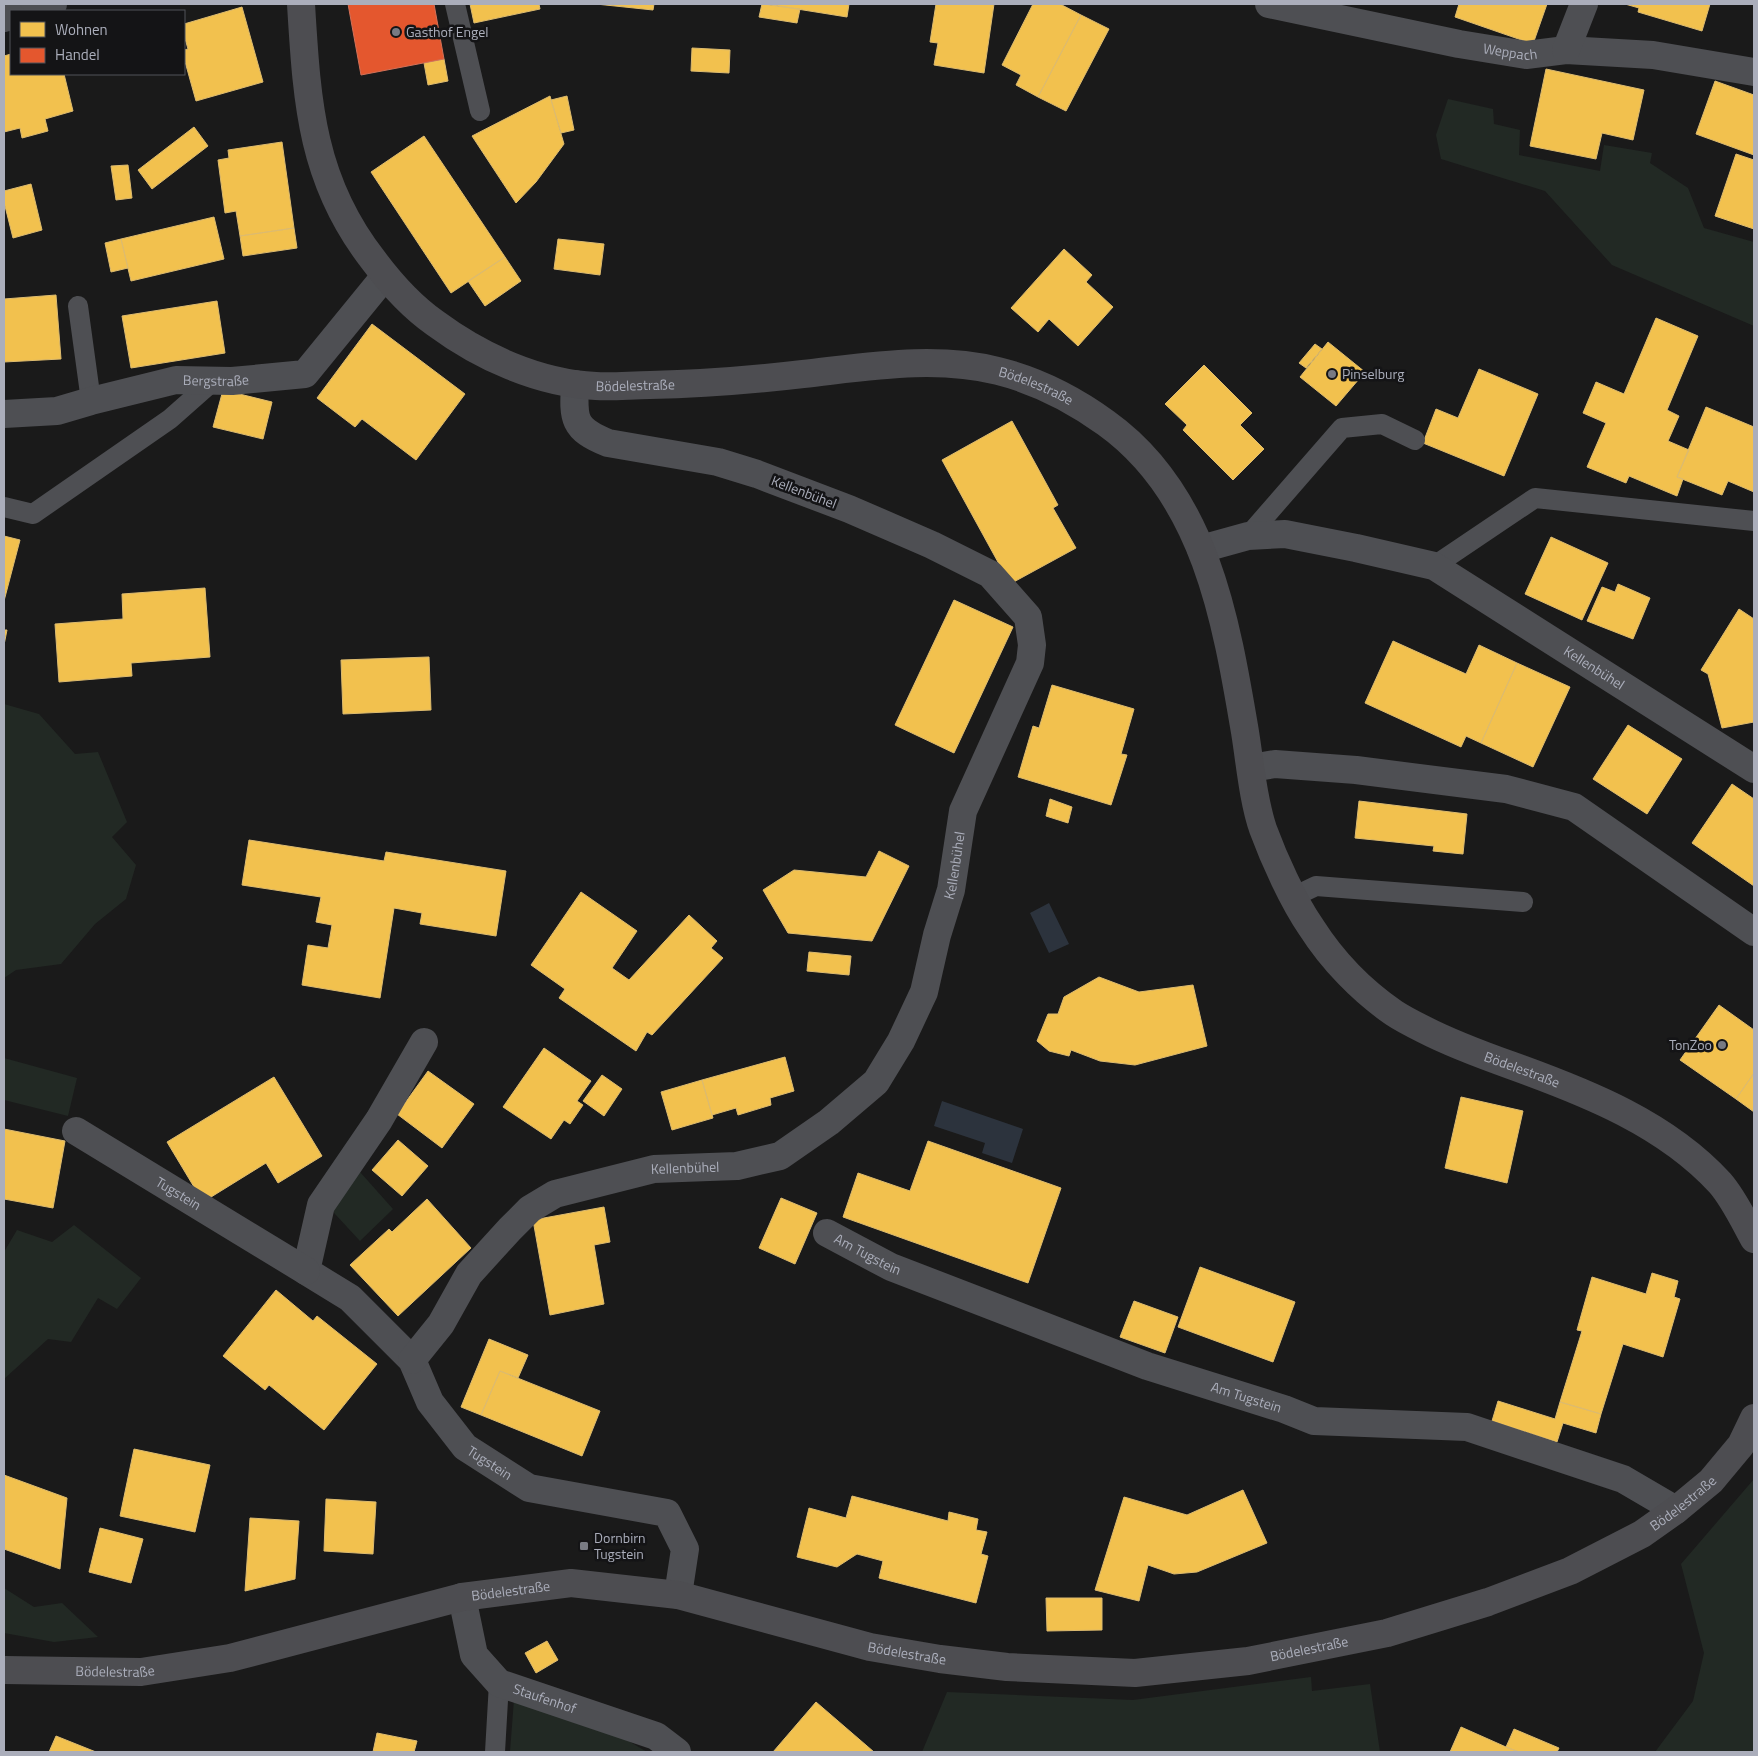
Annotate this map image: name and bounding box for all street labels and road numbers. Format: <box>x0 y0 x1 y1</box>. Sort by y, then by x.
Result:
street label: Weppach <box>1482 37 1538 65</box>
street label: Bödelestraße <box>996 361 1077 410</box>
street label: Bergstraße <box>183 368 250 391</box>
street label: Bödelestraße <box>595 373 675 396</box>
street label: Kellenbühel <box>768 469 840 514</box>
street label: Kellenbühel <box>1560 640 1629 694</box>
street label: Kellenbühel <box>938 830 970 902</box>
street label: Bödelestraße <box>1481 1045 1563 1093</box>
street label: Kellenbühel <box>650 1156 720 1179</box>
street label: Tugstein <box>152 1171 206 1215</box>
street label: Am Tugstein <box>831 1228 904 1280</box>
street label: Am Tugstein <box>1208 1376 1284 1418</box>
street label: Tugstein <box>463 1440 517 1485</box>
street label: Bödelestraße <box>1645 1471 1721 1536</box>
street label: Bödelestraße <box>470 1575 551 1606</box>
street label: Bödelestraße <box>1268 1630 1350 1666</box>
street label: Bödelestraße <box>866 1636 947 1670</box>
street label: Bödelestraße <box>75 1659 156 1682</box>
street label: Staufenhof <box>510 1678 580 1718</box>

